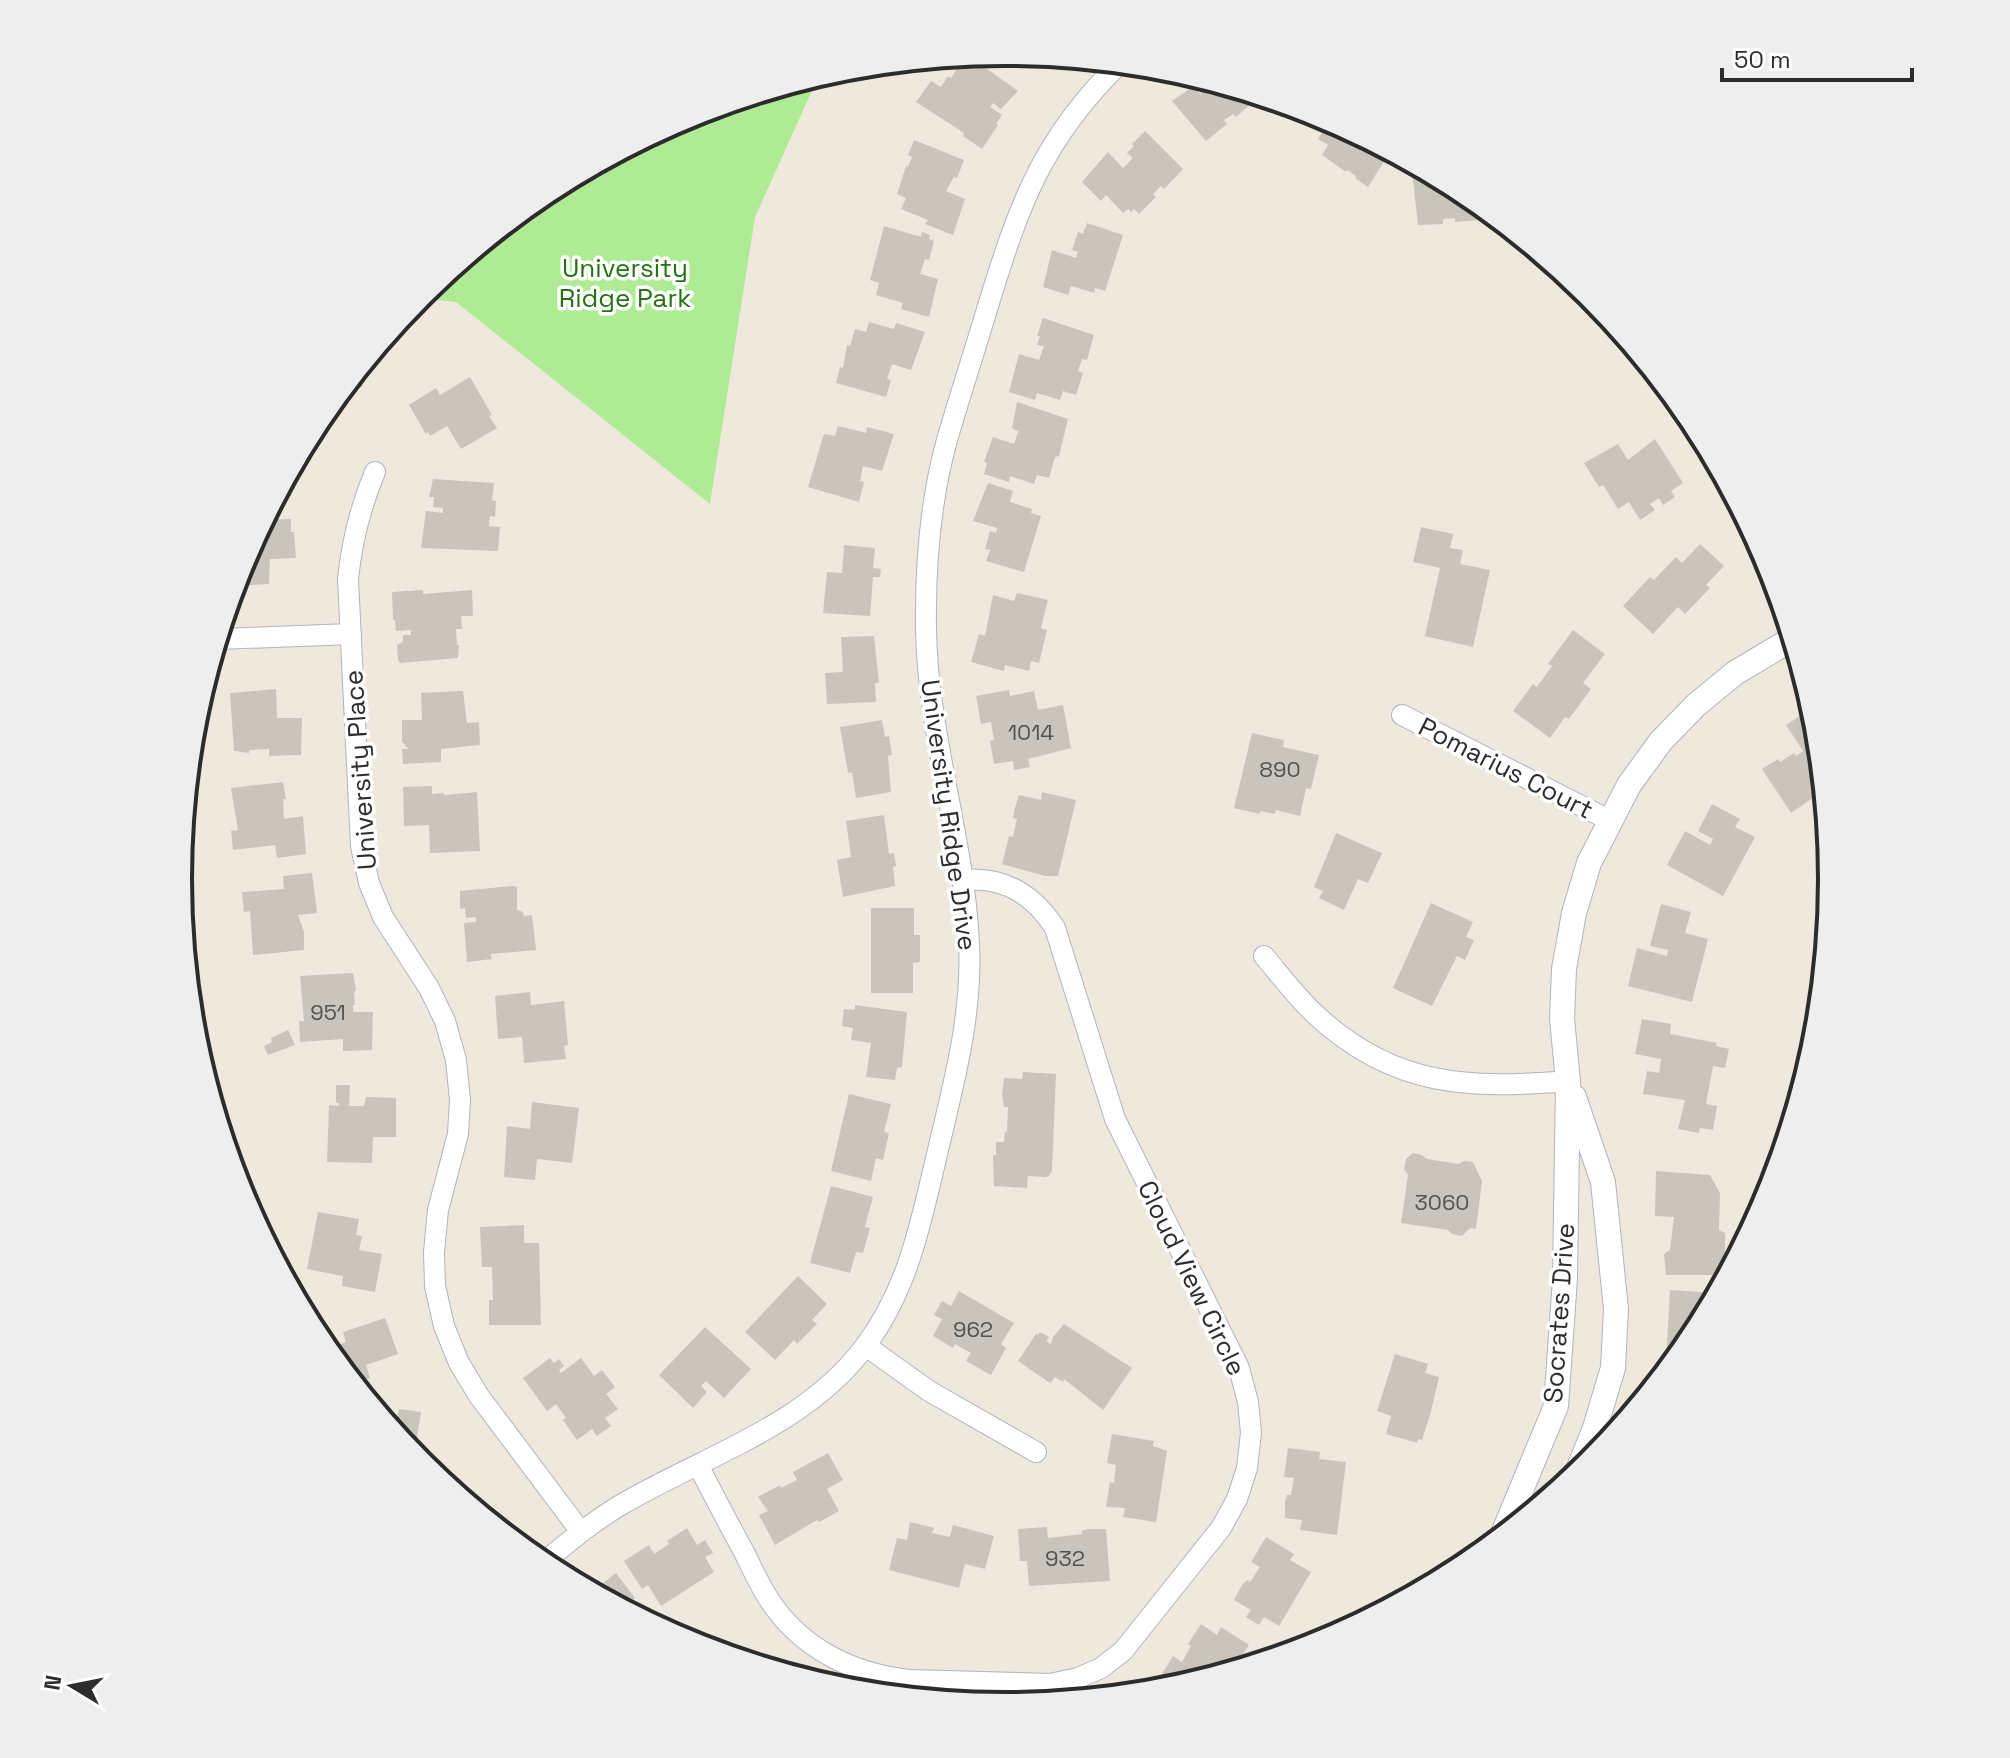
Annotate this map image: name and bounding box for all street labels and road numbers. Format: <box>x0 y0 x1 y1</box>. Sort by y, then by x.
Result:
street label: University Place <box>336 669 384 871</box>
street label: University Ridge Drive <box>913 677 985 953</box>
street label: Pomarius Court <box>1413 709 1599 827</box>
street label: Cloud View Circle <box>1130 1175 1254 1381</box>
street label: Socrates Drive <box>1536 1222 1582 1404</box>

